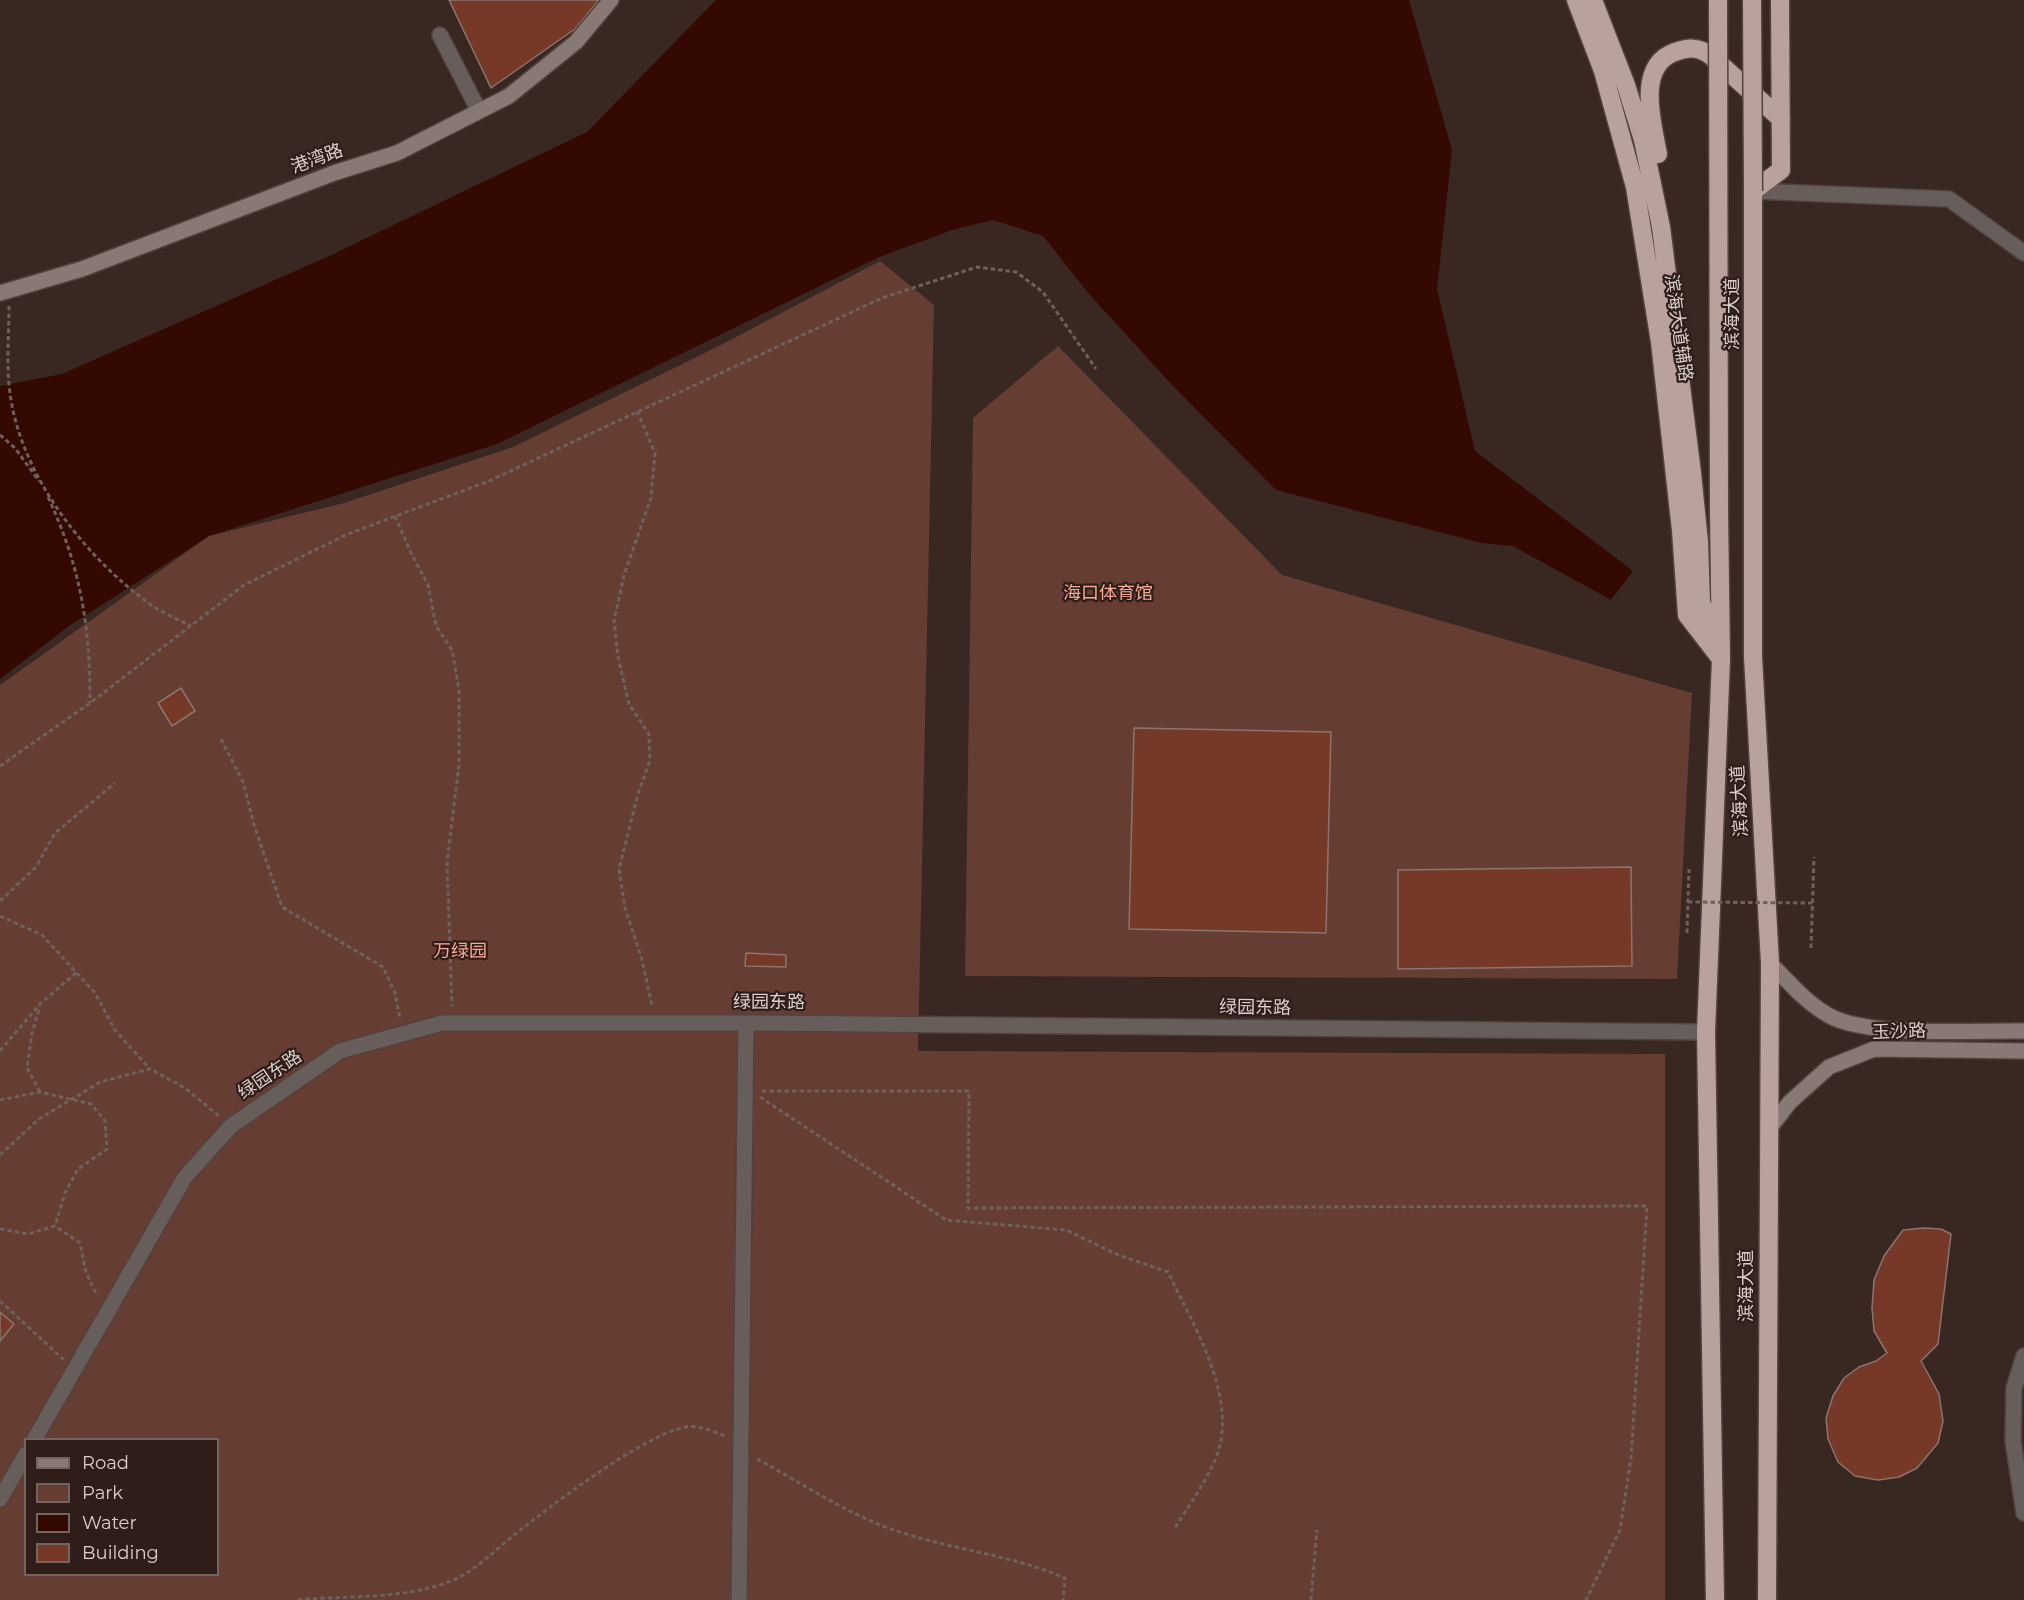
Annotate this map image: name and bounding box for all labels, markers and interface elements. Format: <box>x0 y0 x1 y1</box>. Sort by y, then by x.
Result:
street label: 港湾路 <box>288 140 346 178</box>
street label: 滨海大道辅路 <box>1660 273 1696 383</box>
street label: 滨海大道 <box>1722 278 1744 350</box>
park label: 海口体育馆 <box>1063 583 1153 605</box>
street label: 滨海大道 <box>1727 764 1753 838</box>
park label: 万绿园 <box>433 941 487 963</box>
street label: 绿园东路 <box>733 992 805 1014</box>
street label: 绿园东路 <box>1219 997 1291 1019</box>
street label: 玉沙路 <box>1872 1020 1926 1044</box>
street label: 绿园东路 <box>234 1046 306 1104</box>
street label: 滨海大道 <box>1736 1250 1758 1322</box>
legend <box>24 1438 219 1576</box>
text: Road <box>82 1452 129 1474</box>
text: Park <box>82 1482 123 1504</box>
text: Water <box>82 1512 137 1534</box>
text: Building <box>82 1542 159 1564</box>

